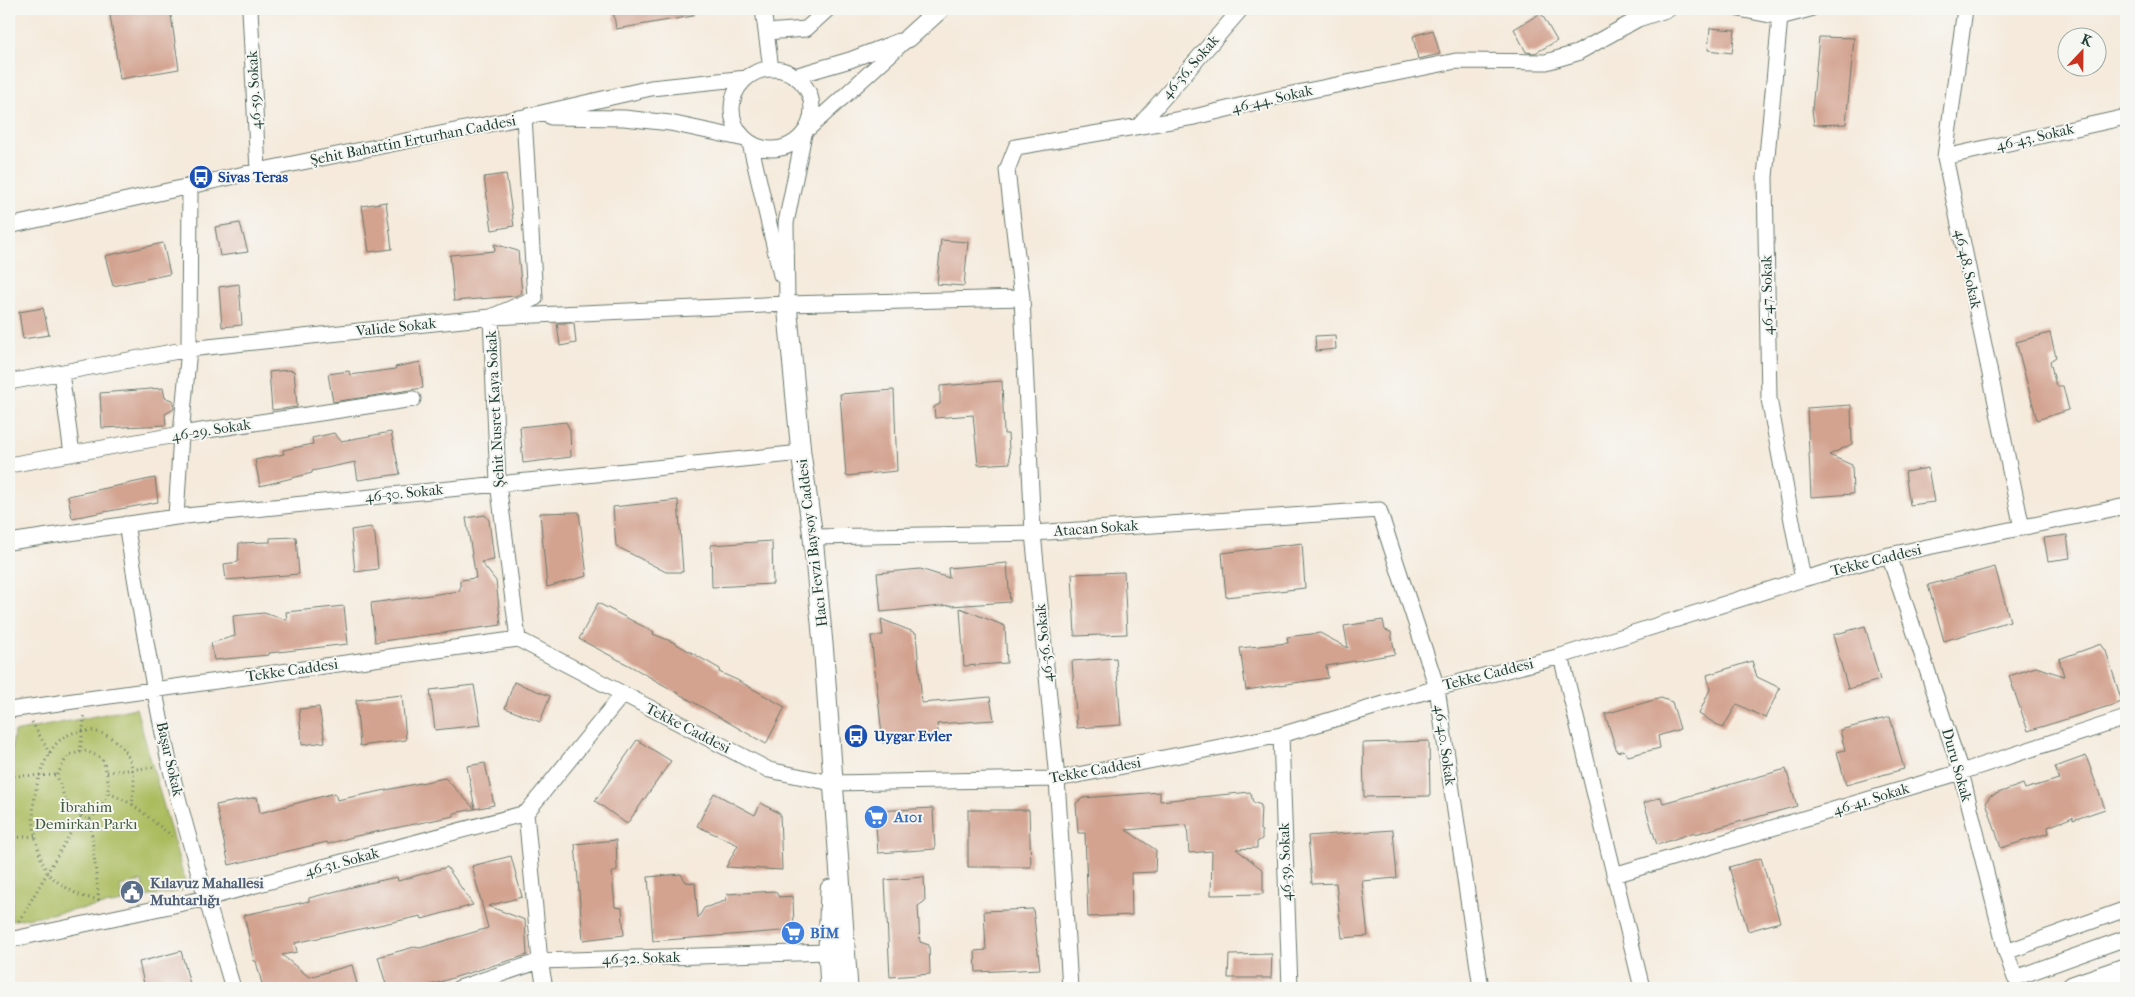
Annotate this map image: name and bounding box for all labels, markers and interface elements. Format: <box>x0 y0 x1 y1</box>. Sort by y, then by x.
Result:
north arrow <box>2058 28 2108 78</box>
street label: 46-36. Sokak <box>1157 31 1223 103</box>
text: K <box>2079 31 2095 51</box>
street label: 46-59. Sokak <box>243 50 265 130</box>
street label: 46-44. Sokak <box>1230 81 1315 117</box>
street label: Şehit Bahattin Erturhan Caddesi <box>309 111 518 169</box>
street label: 46-43. Sokak <box>1994 119 2076 155</box>
bus stop icon: Sivas Teras <box>188 164 214 190</box>
place label: Sivas Teras <box>218 168 289 186</box>
street label: 46-48. Sokak <box>1951 228 1985 311</box>
street label: 46-47. Sokak <box>1757 255 1777 335</box>
street label: Valide Sokak <box>354 314 437 340</box>
street label: Şehit Nusret Kaya Sokak <box>482 330 508 488</box>
street label: 46-29. Sokak <box>170 415 252 445</box>
street label: Hacı Fevzi Baysoy Caddesi <box>793 457 831 628</box>
street label: 46-30. Sokak <box>364 480 444 506</box>
street label: Atacan Sokak <box>1052 516 1139 540</box>
street label: Tekke Caddesi <box>1829 540 1924 580</box>
street label: 46-36. Sokak <box>1031 603 1057 683</box>
street label: Tekke Caddesi <box>1441 654 1536 694</box>
street label: Tekke Caddesi <box>245 655 340 685</box>
street label: Tekke Caddesi <box>643 699 734 757</box>
street label: 46-40. Sokak <box>1430 703 1460 787</box>
street label: Başar Sokak <box>153 720 187 798</box>
bus stop icon: Uygar Evler <box>843 723 869 749</box>
street label: Duru Sokak <box>1938 726 1976 804</box>
place label: Uygar Evler <box>873 727 953 745</box>
street label: Tekke Caddesi <box>1048 753 1143 787</box>
street label: 46-41. Sokak <box>1831 779 1912 819</box>
park label: İbrahim Demirkan Parkı <box>35 798 138 833</box>
supermarket icon: A101 <box>863 804 889 830</box>
place label: A101 <box>893 808 923 826</box>
street label: 46-39. Sokak <box>1275 822 1295 902</box>
street label: 46-31. Sokak <box>303 843 381 881</box>
place label: Kılavuz Mahallesi Muhtarlığı <box>149 874 264 909</box>
public building icon: Kılavuz Mahallesi Muhtarlığı <box>119 879 145 905</box>
supermarket icon: BİM <box>780 920 806 946</box>
place label: BİM <box>810 924 840 942</box>
street label: 46-32. Sokak <box>601 948 681 968</box>

